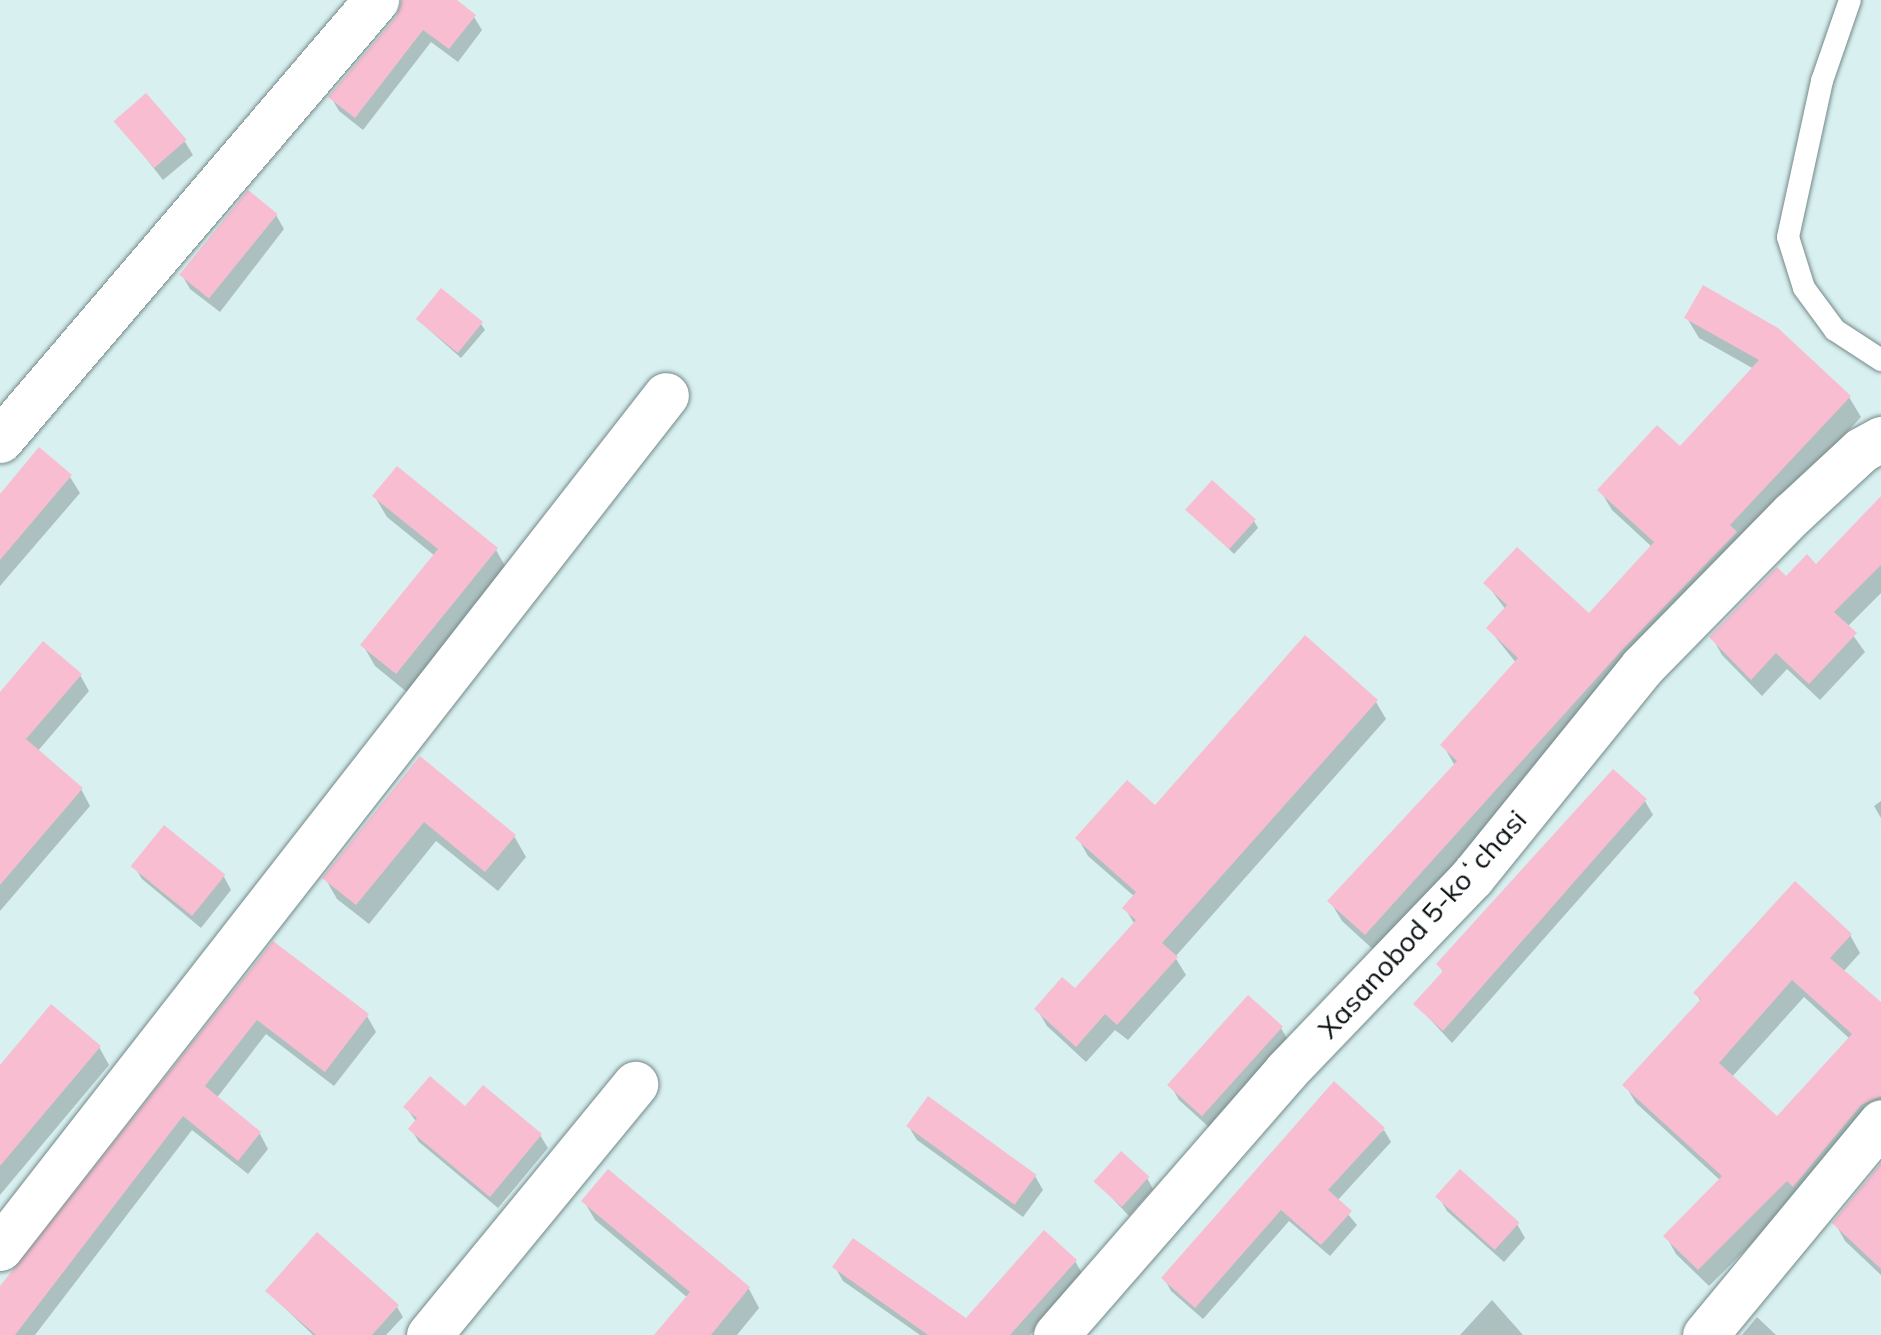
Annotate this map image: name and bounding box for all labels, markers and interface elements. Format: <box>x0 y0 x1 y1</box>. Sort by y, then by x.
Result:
street label: Xasanobod 5-koʻchasi <box>1311 803 1533 1045</box>

